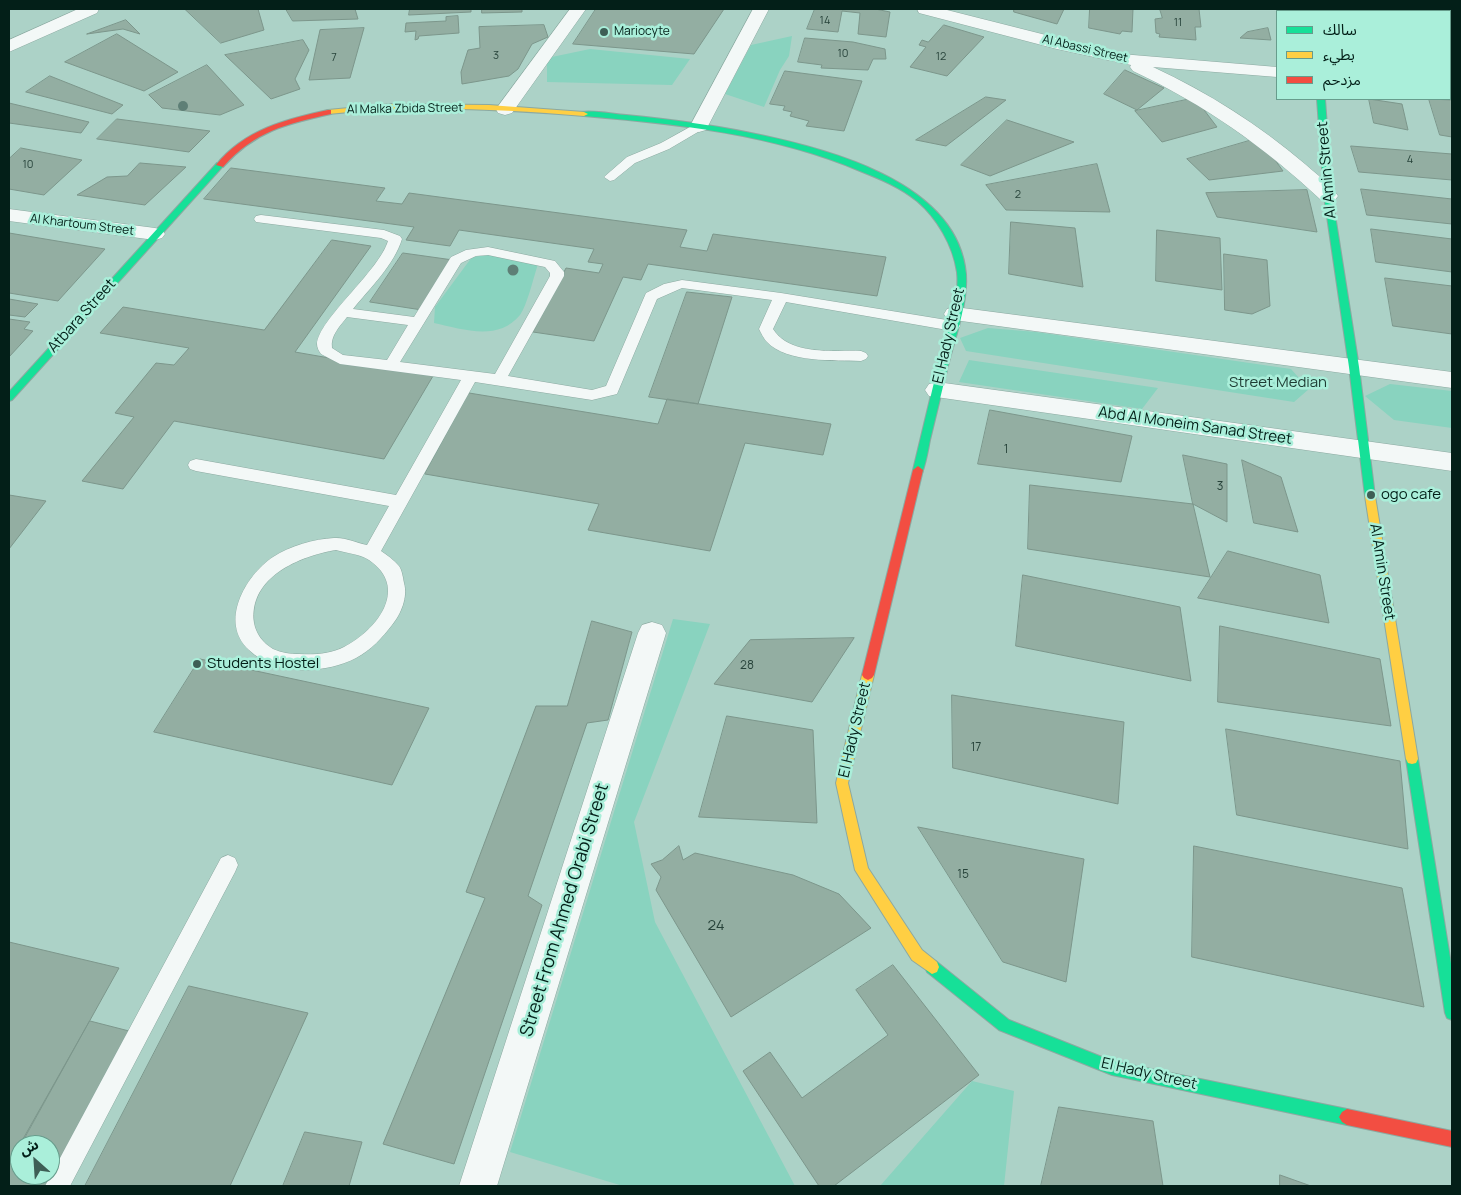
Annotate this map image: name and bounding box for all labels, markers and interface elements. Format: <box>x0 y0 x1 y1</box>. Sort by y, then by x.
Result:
legend <box>1276 10 1451 100</box>
house number: 14 <box>820 14 830 28</box>
house number: 11 <box>1174 16 1182 30</box>
text: سالك <box>1323 19 1357 40</box>
place label: Mariocyte <box>614 25 670 39</box>
marker: Mariocyte <box>598 26 610 38</box>
street label: Al Abassi Street <box>1041 32 1129 66</box>
text: بطيء <box>1323 44 1355 65</box>
house number: 10 <box>838 47 848 61</box>
house number: 3 <box>493 49 499 63</box>
house number: 12 <box>936 50 946 64</box>
house number: 7 <box>331 51 337 65</box>
text: مزدحم <box>1323 69 1361 90</box>
street label: Al Malka Zbida Street <box>347 101 463 117</box>
street label: Al Amin Street <box>1314 121 1340 219</box>
house number: 4 <box>1407 153 1413 167</box>
house number: 10 <box>23 158 33 172</box>
house number: 2 <box>1015 188 1021 202</box>
street label: Al Khartoum Street <box>29 211 135 239</box>
street label: Atbara Street <box>44 275 120 357</box>
street label: El Hady Street <box>929 286 969 386</box>
park label: Street Median <box>1229 374 1327 392</box>
street label: Abd Al Moneim Sanad Street <box>1097 403 1293 449</box>
house number: 1 <box>1004 443 1008 457</box>
house number: 3 <box>1217 480 1223 494</box>
place label: ogo cafe <box>1381 486 1441 504</box>
marker: ogo cafe <box>1365 489 1377 501</box>
street label: Al Amin Street <box>1365 522 1399 622</box>
place label: Students Hostel <box>207 655 319 673</box>
marker: Students Hostel <box>191 658 203 670</box>
house number: 28 <box>740 659 754 673</box>
street label: El Hady Street <box>835 680 875 780</box>
house number: 17 <box>971 741 981 755</box>
street label: Street From Ahmed Orabi Street <box>516 781 614 1039</box>
house number: 15 <box>957 868 969 882</box>
house number: 24 <box>707 917 725 935</box>
street label: El Hady Street <box>1099 1054 1199 1094</box>
text: ش <box>16 1134 41 1160</box>
north arrow <box>10 1135 60 1185</box>

